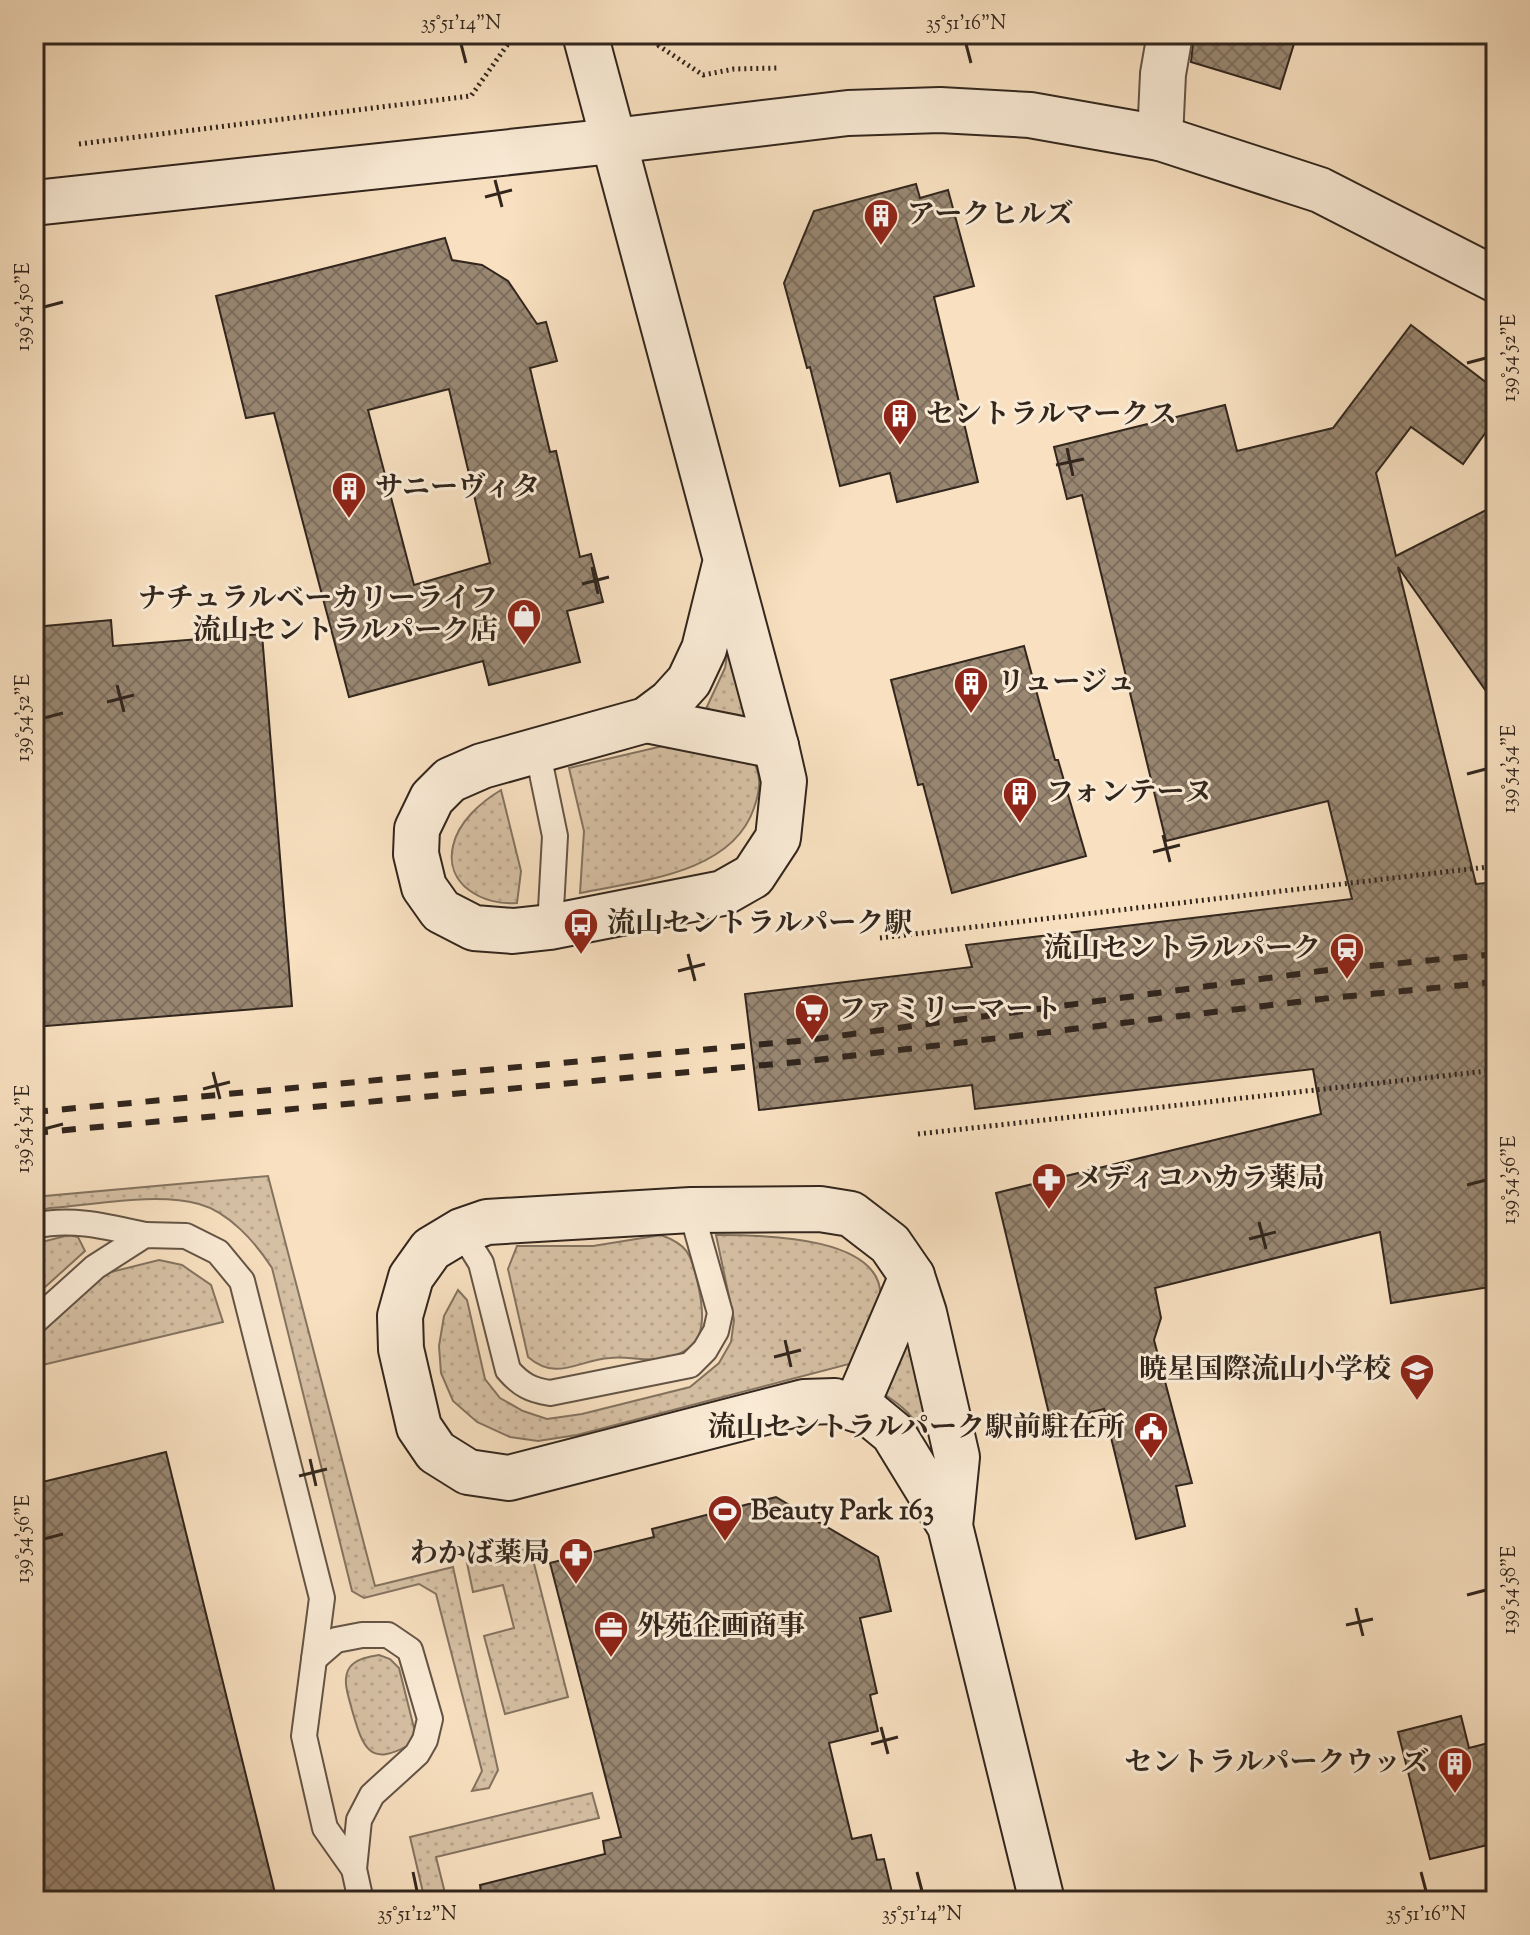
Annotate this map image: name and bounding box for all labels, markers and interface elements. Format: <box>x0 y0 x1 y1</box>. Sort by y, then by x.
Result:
text: 35°51'14"N <box>421 10 501 39</box>
text: 35°51'16"N <box>926 10 1006 39</box>
place label: アークヒルズ <box>907 196 1073 236</box>
building icon: アークヒルズ <box>862 197 900 247</box>
text: 139°54'50"E <box>10 263 39 351</box>
text: 139°54'52"E <box>1496 314 1525 402</box>
place label: セントラルマークス <box>926 396 1177 436</box>
building icon: セントラルマークス <box>881 397 919 447</box>
place label: サニーヴィタ <box>375 469 540 509</box>
building icon: サニーヴィタ <box>330 470 368 520</box>
place label: ナチュラルベーカリーライフ 流山セントラルパーク店 <box>138 580 498 652</box>
shop icon: ナチュラルベーカリーライフ 流山セントラルパーク店 <box>505 597 543 647</box>
place label: リュージュ <box>997 664 1135 704</box>
building icon: リュージュ <box>952 665 990 715</box>
text: 139°54'52"E <box>10 674 39 762</box>
text: 139°54'54"E <box>1496 725 1525 813</box>
place label: フォンテーヌ <box>1046 774 1213 814</box>
building icon: フォンテーヌ <box>1001 775 1039 825</box>
place label: 流山セントラルパーク駅 <box>607 905 912 945</box>
bus stop icon: 流山セントラルパーク駅 <box>562 906 600 956</box>
place label: 流山セントラルパーク <box>1044 930 1321 970</box>
station icon: 流山セントラルパーク <box>1328 931 1366 981</box>
place label: ファミリーマート <box>838 991 1061 1031</box>
supermarket icon: ファミリーマート <box>793 992 831 1042</box>
text: 139°54'54"E <box>10 1085 39 1173</box>
text: 139°54'56"E <box>1496 1136 1525 1224</box>
place label: メディコハカラ薬局 <box>1075 1160 1325 1200</box>
pharmacy icon: メディコハカラ薬局 <box>1030 1161 1068 1211</box>
place label: 暁星国際流山小学校 <box>1139 1351 1391 1391</box>
school or university icon: 暁星国際流山小学校 <box>1398 1352 1436 1402</box>
place label: 流山セントラルパーク駅前駐在所 <box>708 1409 1125 1449</box>
public building icon: 流山セントラルパーク駅前駐在所 <box>1132 1410 1170 1460</box>
place label: Beauty Park 163 <box>751 1492 934 1532</box>
sports icon: Beauty Park 163 <box>706 1493 744 1543</box>
text: 139°54'56"E <box>10 1495 39 1583</box>
place label: わかば薬局 <box>410 1535 550 1575</box>
pharmacy icon: わかば薬局 <box>557 1536 595 1586</box>
text: 139°54'58"E <box>1496 1546 1525 1634</box>
place label: 外苑企画商事 <box>637 1608 805 1648</box>
office icon: 外苑企画商事 <box>592 1609 630 1659</box>
place label: セントラルパークウッズ <box>1124 1744 1429 1784</box>
building icon: セントラルパークウッズ <box>1436 1745 1474 1795</box>
text: 35°51'12"N <box>377 1901 457 1930</box>
text: 35°51'14"N <box>882 1901 962 1930</box>
text: 35°51'16"N <box>1386 1901 1466 1930</box>

